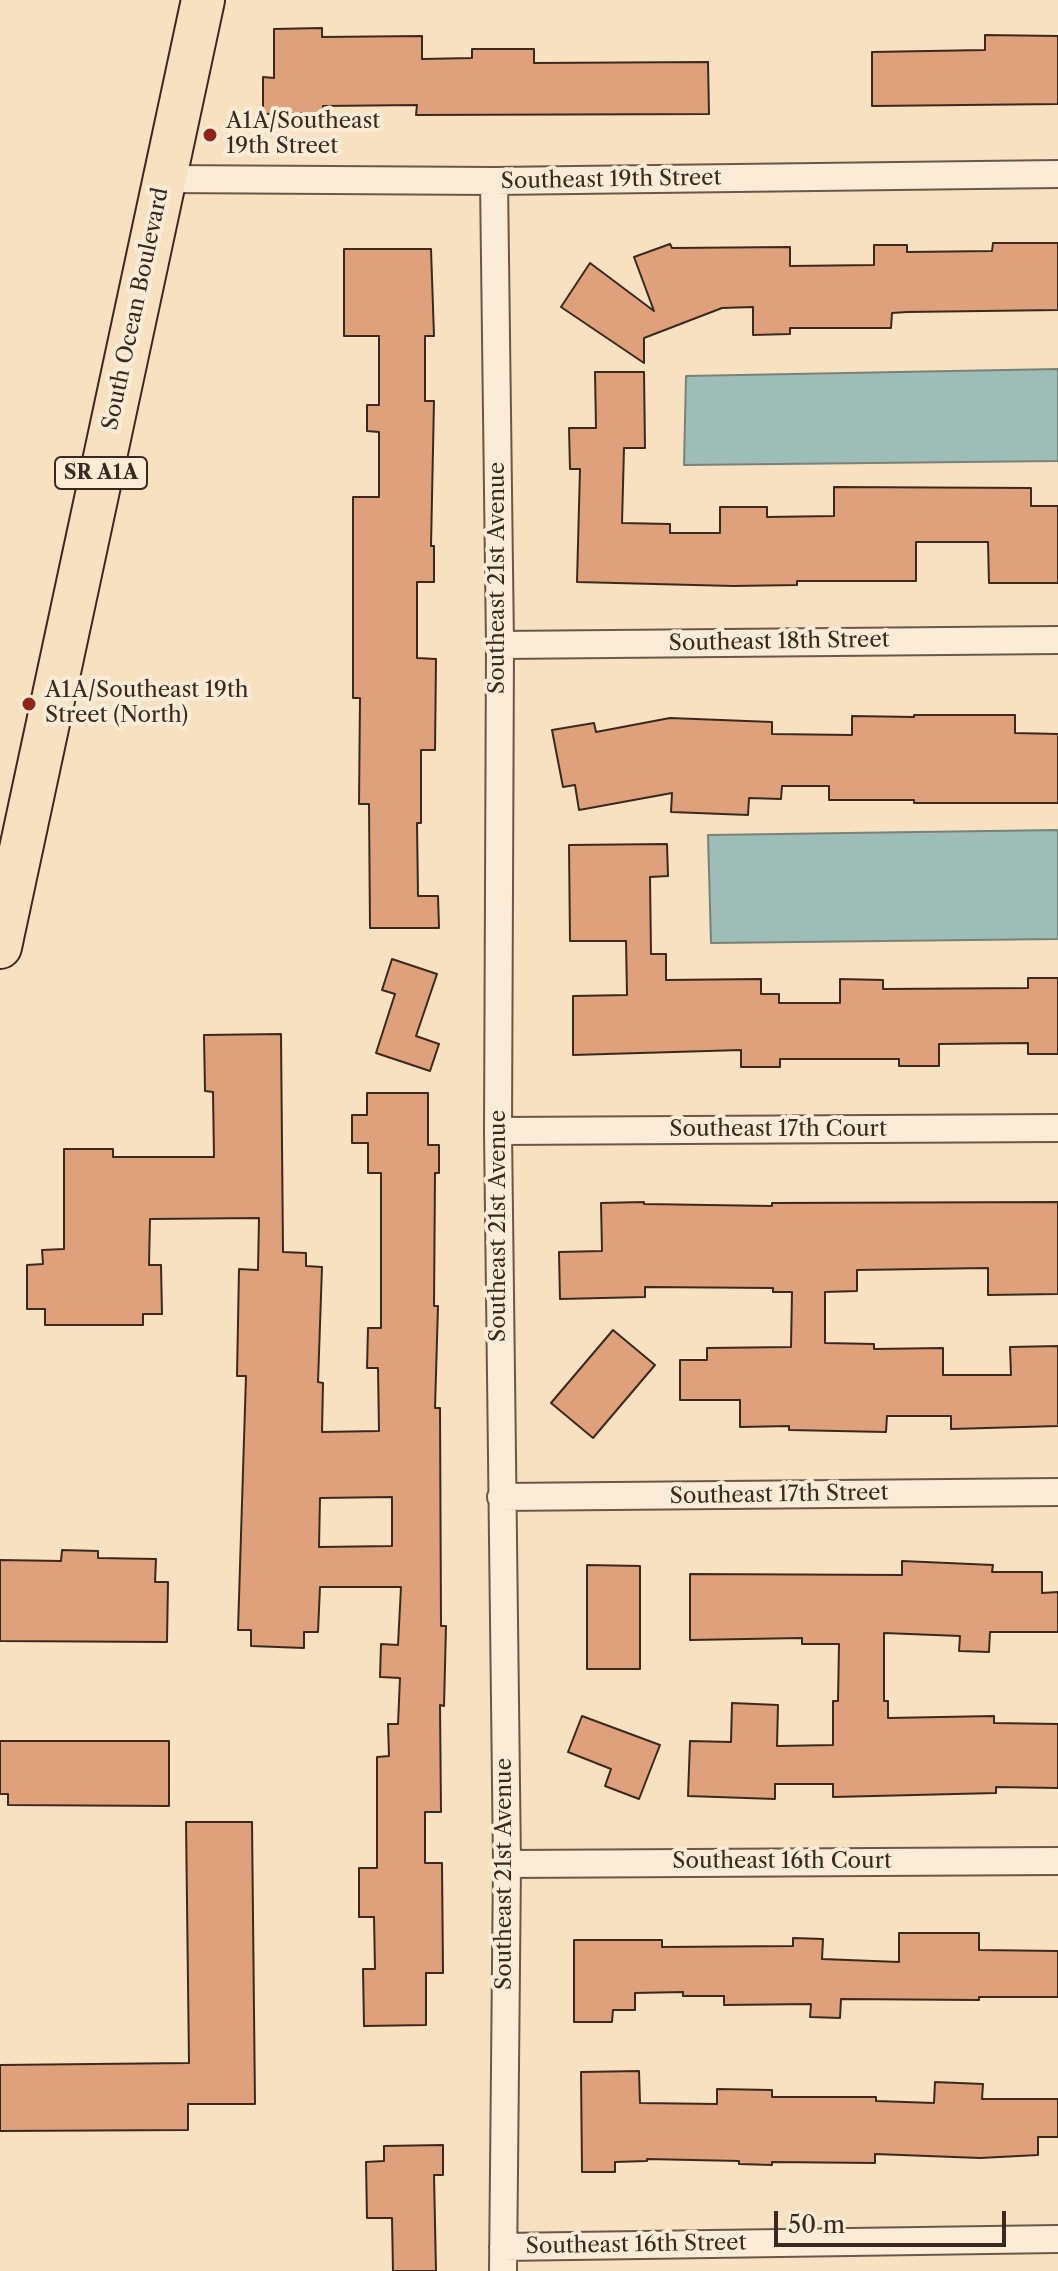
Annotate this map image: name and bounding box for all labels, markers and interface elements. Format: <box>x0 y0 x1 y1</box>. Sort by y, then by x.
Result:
place label: A1A/Southeast 19th Street <box>226 109 380 160</box>
marker: A1A/Southeast 19th Street <box>201 126 219 144</box>
street label: Southeast 19th Street <box>500 165 722 195</box>
street label: South Ocean Boulevard <box>97 185 175 433</box>
road number: SR A1A <box>55 457 147 489</box>
street label: Southeast 21st Avenue <box>485 462 511 694</box>
street label: Southeast 18th Street <box>668 627 890 657</box>
place label: A1A/Southeast 19th Street (North) <box>45 678 248 730</box>
marker: A1A/Southeast 19th Street (North) <box>20 695 38 713</box>
street label: Southeast 21st Avenue <box>486 1110 512 1342</box>
street label: Southeast 17th Court <box>669 1117 887 1143</box>
street label: Southeast 17th Street <box>669 1480 889 1510</box>
street label: Southeast 21st Avenue <box>492 1758 518 1990</box>
street label: Southeast 16th Court <box>672 1849 892 1875</box>
scale bar <box>778 2195 1010 2245</box>
text: 50 m <box>788 2210 845 2239</box>
street label: Southeast 16th Street <box>525 2230 747 2260</box>

